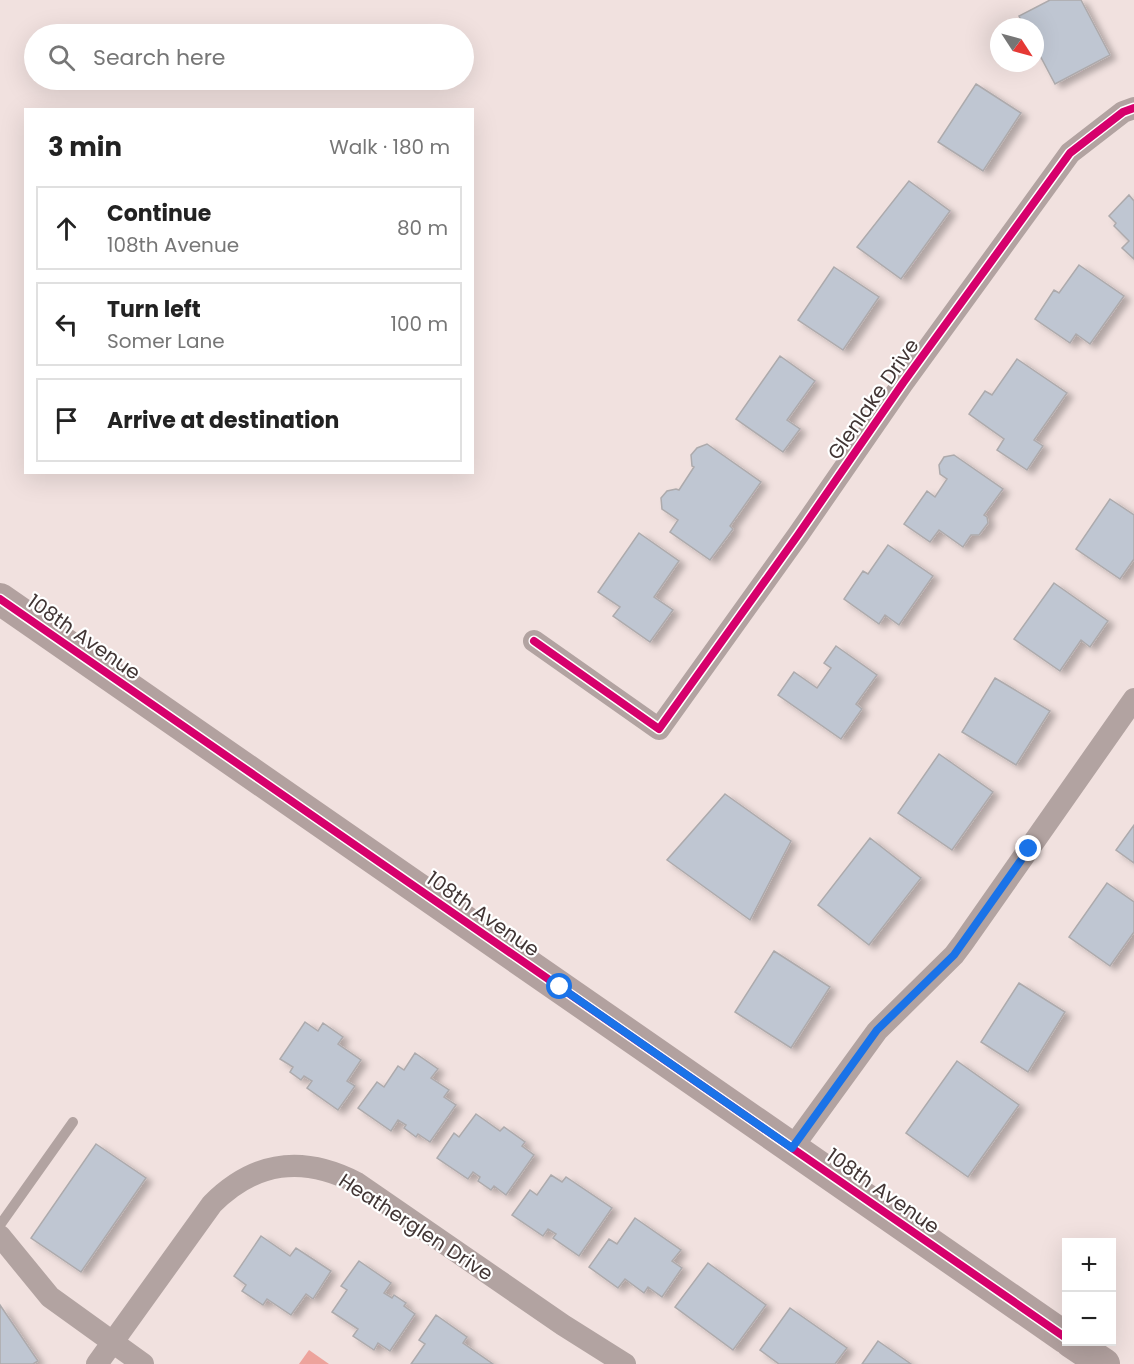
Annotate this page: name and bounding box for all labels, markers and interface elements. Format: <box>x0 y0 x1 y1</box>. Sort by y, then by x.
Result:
north arrow <box>990 18 1044 72</box>
search box <box>24 24 474 90</box>
icon: search <box>45 41 78 74</box>
text: Search here <box>93 42 226 73</box>
text: 3 min <box>48 129 122 165</box>
text: Walk · 180 m <box>329 133 450 161</box>
text: Continue <box>107 198 211 229</box>
icon: ahead <box>50 212 83 245</box>
text: 80 m <box>397 214 448 242</box>
text: 108th Avenue <box>107 231 239 259</box>
text: Turn left <box>107 294 201 325</box>
icon: left <box>50 308 83 341</box>
text: 100 m <box>391 310 448 338</box>
text: Somer Lane <box>107 327 225 355</box>
street label: Glenlake Drive <box>821 333 925 465</box>
icon: arrive <box>50 404 83 437</box>
text: Arrive at destination <box>107 405 339 436</box>
street label: 108th Avenue <box>22 588 146 686</box>
route end <box>1015 835 1041 861</box>
street label: 108th Avenue <box>421 865 545 963</box>
route start <box>546 973 572 999</box>
street label: 108th Avenue <box>821 1142 945 1240</box>
street label: Heatherglen Drive <box>333 1167 499 1287</box>
map controls <box>1062 1238 1116 1346</box>
button: + <box>1062 1238 1116 1292</box>
button: − <box>1062 1292 1116 1346</box>

